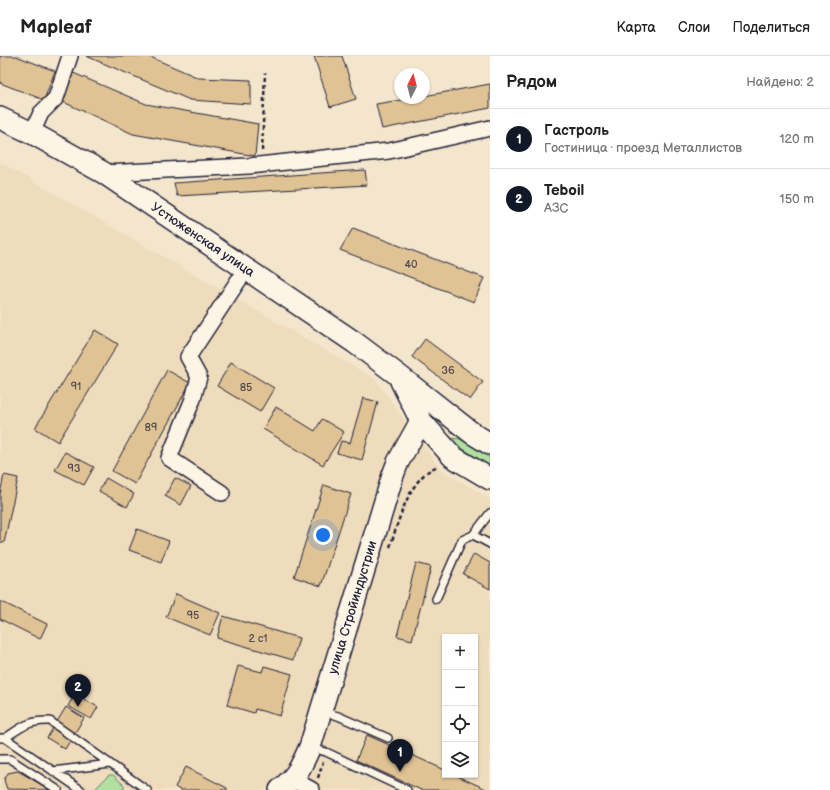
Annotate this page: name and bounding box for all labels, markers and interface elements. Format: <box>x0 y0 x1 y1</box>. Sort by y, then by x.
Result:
text: Mapleaf <box>20 16 92 39</box>
text: Карта <box>616 19 656 36</box>
text: Слои <box>678 19 710 36</box>
text: Поделиться <box>732 19 810 36</box>
north arrow <box>394 68 430 104</box>
text: Рядом <box>506 72 557 92</box>
text: Найдено: 2 <box>746 74 814 90</box>
text: Гастроль <box>544 121 609 140</box>
text: 1 <box>516 131 522 147</box>
text: 120 m <box>779 131 814 147</box>
text: Гостиница · проезд Металлистов <box>544 140 742 156</box>
text: Teboil <box>544 181 584 200</box>
text: 2 <box>515 191 523 207</box>
text: 150 m <box>780 191 814 207</box>
street label: Устюженская улица <box>148 199 258 281</box>
text: АЗС <box>544 200 568 216</box>
house number: 40 <box>404 258 418 271</box>
house number: 36 <box>441 364 455 377</box>
house number: 91 <box>71 380 81 393</box>
house number: 85 <box>240 381 252 394</box>
house number: 89 <box>145 421 157 434</box>
house number: 93 <box>67 462 81 475</box>
your location <box>313 525 333 545</box>
street label: улица Стройиндустрии <box>325 539 380 676</box>
house number: 95 <box>187 609 199 622</box>
house number: 2 с1 <box>248 632 268 645</box>
map controls <box>442 634 478 778</box>
button: + <box>442 634 478 670</box>
button: − <box>442 670 478 706</box>
pin: 2 <box>65 674 91 707</box>
button: locate <box>442 706 478 742</box>
pin: 1 <box>387 739 413 772</box>
button: layers <box>442 742 478 778</box>

